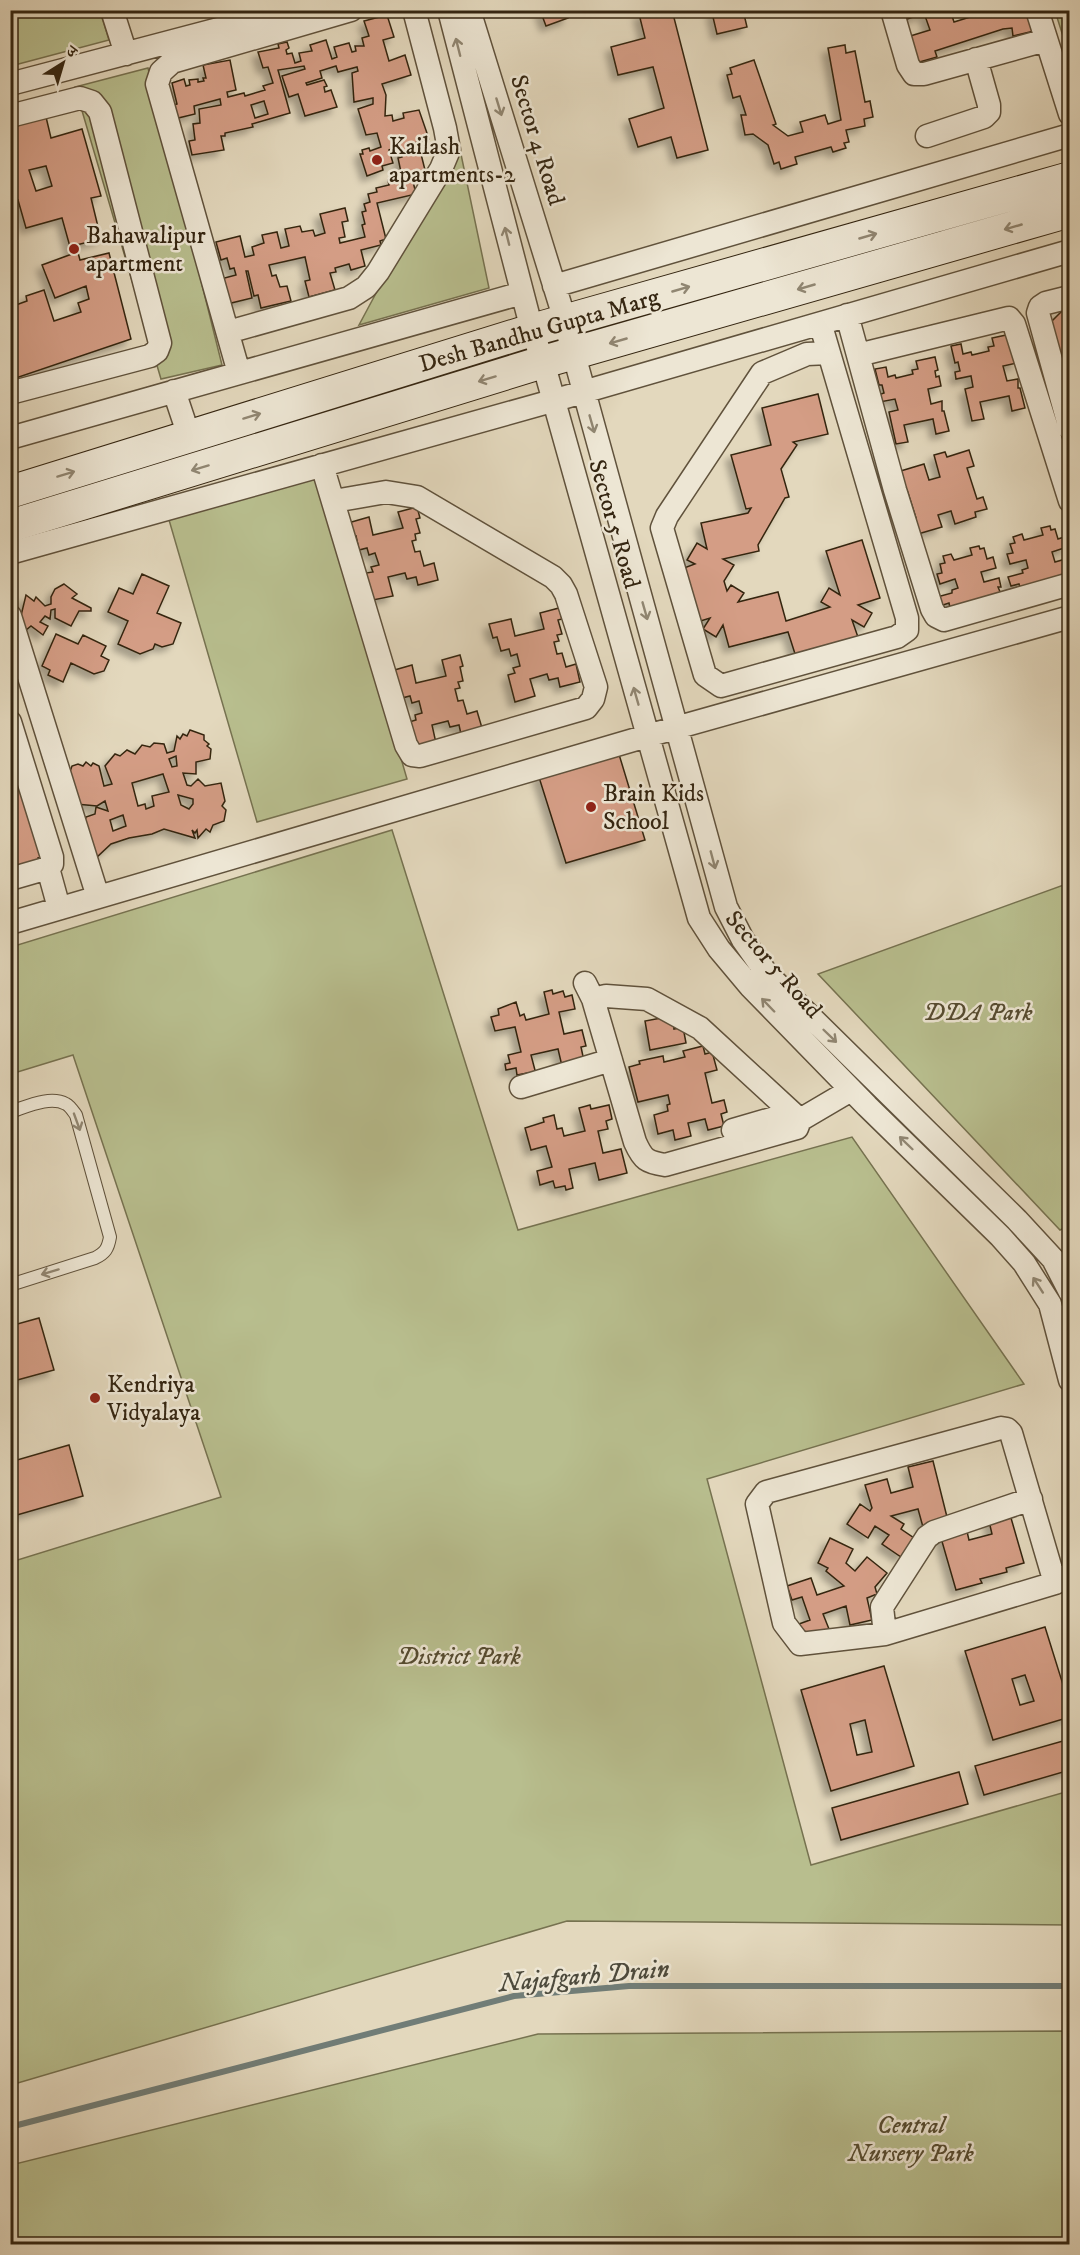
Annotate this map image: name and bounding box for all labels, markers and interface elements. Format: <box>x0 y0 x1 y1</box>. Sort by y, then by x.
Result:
north arrow <box>33 33 93 93</box>
one-way arrow <box>452 38 464 57</box>
text: उ <box>61 41 82 63</box>
street label: Sector 4 Road <box>503 71 571 209</box>
one-way arrow <box>494 97 505 116</box>
place label: Kailash apartments-2 <box>389 132 516 190</box>
marker: Kailash apartments-2 <box>370 153 384 167</box>
place label: Bahawalipur apartment <box>86 221 206 279</box>
one-way arrow <box>1004 222 1023 233</box>
one-way arrow <box>501 227 513 246</box>
one-way arrow <box>859 229 878 241</box>
marker: Bahawalipur apartment <box>67 242 81 256</box>
one-way arrow <box>796 281 815 293</box>
street label: Desh Bandhu Gupta Marg <box>416 282 663 380</box>
one-way arrow <box>671 283 690 294</box>
one-way arrow <box>609 336 628 347</box>
one-way arrow <box>478 374 497 385</box>
one-way arrow <box>242 410 261 421</box>
one-way arrow <box>587 414 598 433</box>
street label: Sector 5 Road <box>581 456 647 592</box>
one-way arrow <box>191 463 210 474</box>
one-way arrow <box>56 468 75 479</box>
one-way arrow <box>640 602 651 621</box>
one-way arrow <box>630 687 641 706</box>
place label: Brain Kids School <box>603 779 704 837</box>
marker: Brain Kids School <box>584 800 598 814</box>
one-way arrow <box>708 850 720 869</box>
street label: Sector 5 Road <box>718 905 828 1025</box>
one-way arrow <box>761 997 776 1012</box>
park label: DDA Park <box>924 998 1032 1028</box>
one-way arrow <box>823 1029 838 1044</box>
one-way arrow <box>73 1112 84 1130</box>
one-way arrow <box>898 1136 913 1151</box>
one-way arrow <box>41 1267 60 1278</box>
one-way arrow <box>1032 1277 1044 1294</box>
place label: Kendriya Vidyalaya <box>106 1370 201 1428</box>
marker: Kendriya Vidyalaya <box>88 1391 102 1405</box>
park label: District Park <box>397 1642 521 1672</box>
water label: Najafgarh Drain <box>495 1953 671 2001</box>
park label: Central Nursery Park <box>846 2111 974 2169</box>

